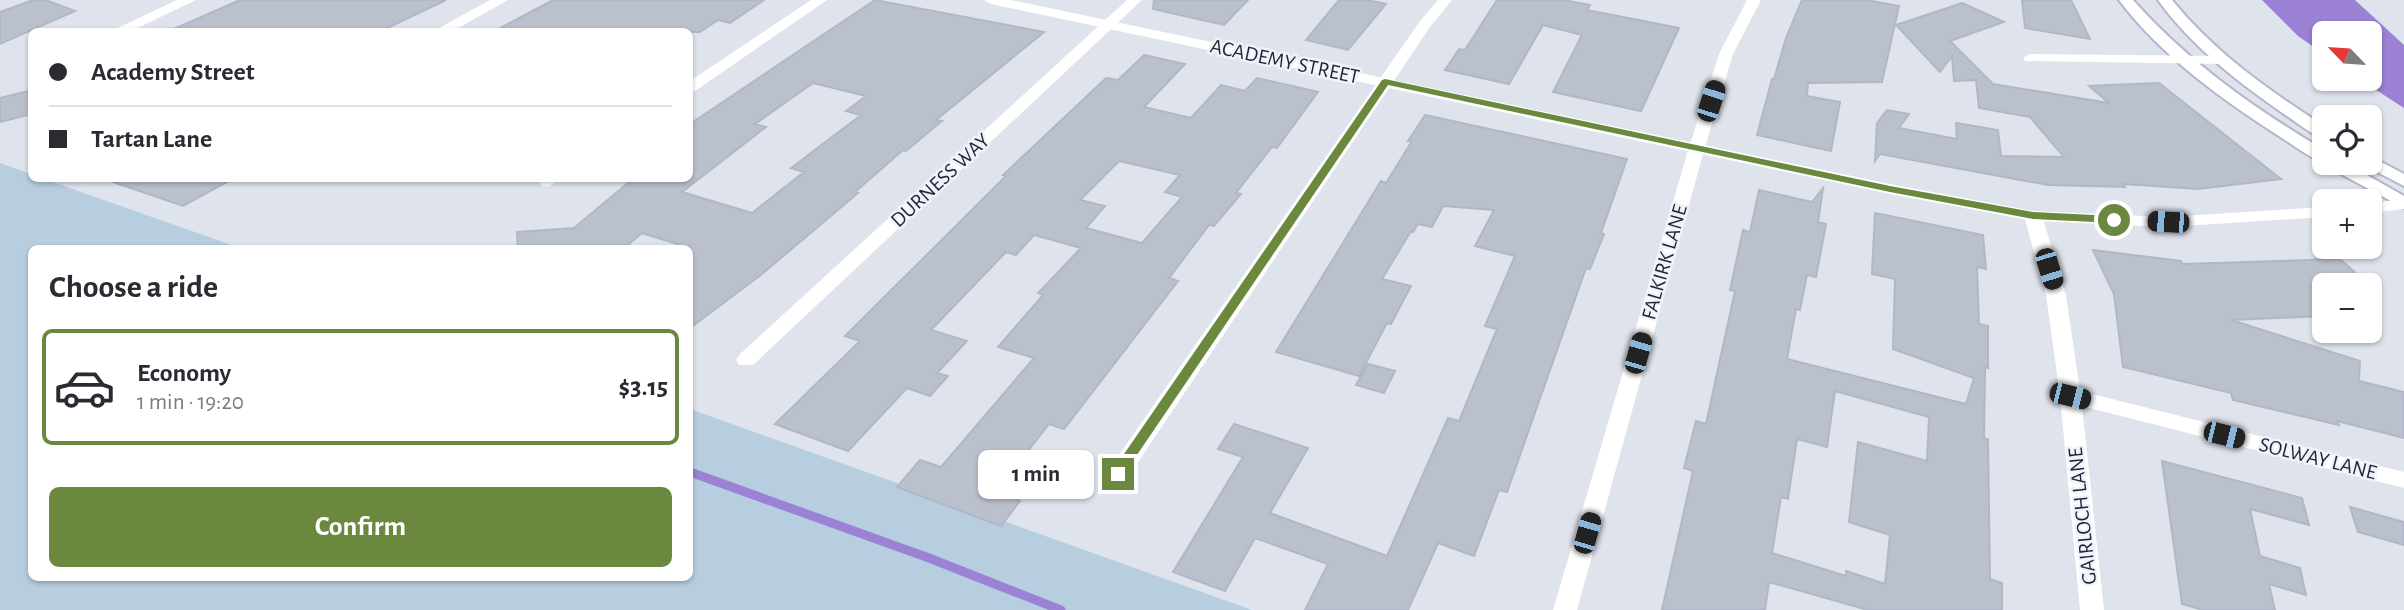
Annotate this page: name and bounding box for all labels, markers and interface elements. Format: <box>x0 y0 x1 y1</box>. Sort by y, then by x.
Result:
north arrow <box>2312 21 2382 91</box>
map controls <box>2312 21 2382 343</box>
street label: ACADEMY STREET <box>1208 35 1361 88</box>
text: Academy Street <box>91 59 255 85</box>
car <box>1695 78 1728 124</box>
button: locate <box>2312 105 2382 175</box>
text: Tartan Lane <box>91 126 212 152</box>
street label: DURNESS WAY <box>887 130 994 231</box>
button: + <box>2312 189 2382 259</box>
street label: FALKIRK LANE <box>1638 202 1691 322</box>
route start <box>2098 204 2130 236</box>
car <box>2147 210 2190 234</box>
car <box>2033 246 2066 292</box>
text: Choose a ride <box>49 271 218 303</box>
button: − <box>2312 273 2382 343</box>
car <box>1623 330 1654 376</box>
icon: car <box>53 356 116 419</box>
text: Economy <box>137 360 231 386</box>
text: $3.15 <box>619 374 668 400</box>
car <box>2048 381 2093 411</box>
text: 1 min · 19:20 <box>137 391 244 414</box>
car <box>2202 420 2247 450</box>
street label: SOLWAY LANE <box>2257 434 2379 483</box>
street label: GAIRLOCH LANE <box>2065 446 2100 585</box>
callout: 1 min <box>978 449 1094 498</box>
route end <box>1102 458 1134 490</box>
text: 1 min <box>1012 463 1060 486</box>
button: Confirm <box>49 487 672 567</box>
car <box>1572 510 1603 556</box>

